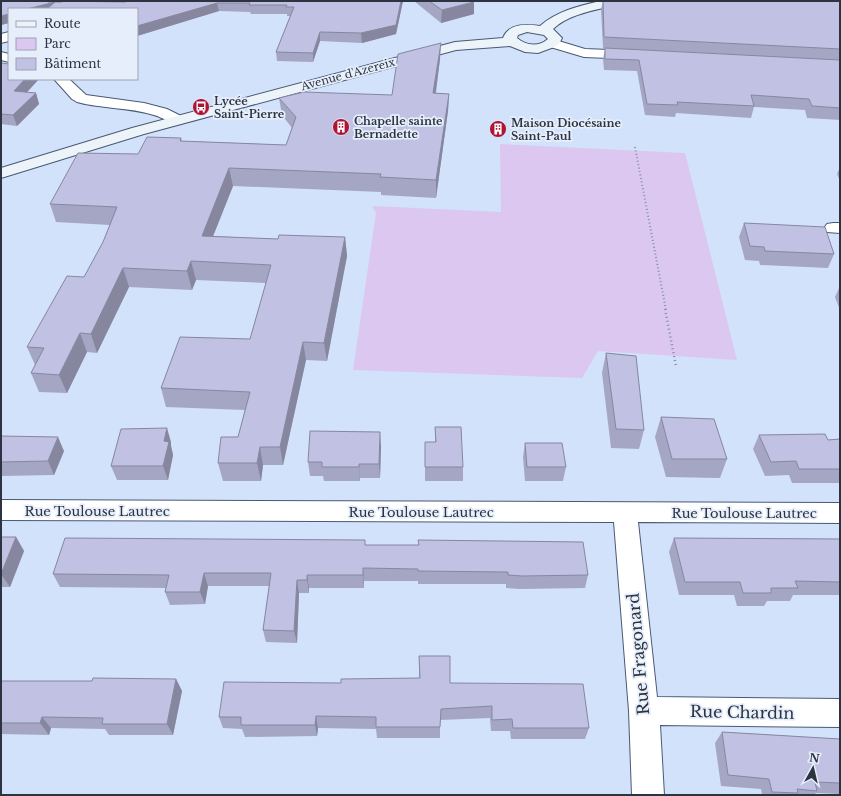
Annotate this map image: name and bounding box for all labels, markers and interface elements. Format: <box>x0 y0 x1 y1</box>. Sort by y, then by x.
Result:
legend <box>8 8 138 80</box>
text: Route <box>44 16 81 31</box>
text: Parc <box>44 36 71 51</box>
street label: Avenue d'Azereix <box>298 55 397 94</box>
text: Bâtiment <box>44 56 102 71</box>
place label: Lycée Saint-Pierre <box>214 94 285 121</box>
bus stop icon: Lycée Saint-Pierre <box>191 97 211 117</box>
place label: Chapelle sainte Bernadette <box>354 114 443 141</box>
place label: Maison Diocésaine Saint-Paul <box>511 116 622 143</box>
building icon: Chapelle sainte Bernadette <box>331 117 351 137</box>
building icon: Maison Diocésaine Saint-Paul <box>488 119 508 139</box>
street label: Rue Toulouse Lautrec <box>24 503 170 520</box>
street label: Rue Toulouse Lautrec <box>348 504 494 521</box>
street label: Rue Toulouse Lautrec <box>671 505 817 522</box>
street label: Rue Fragonard <box>623 592 653 716</box>
street label: Rue Chardin <box>690 701 794 723</box>
north arrow <box>793 748 833 788</box>
text: N <box>808 750 821 766</box>

